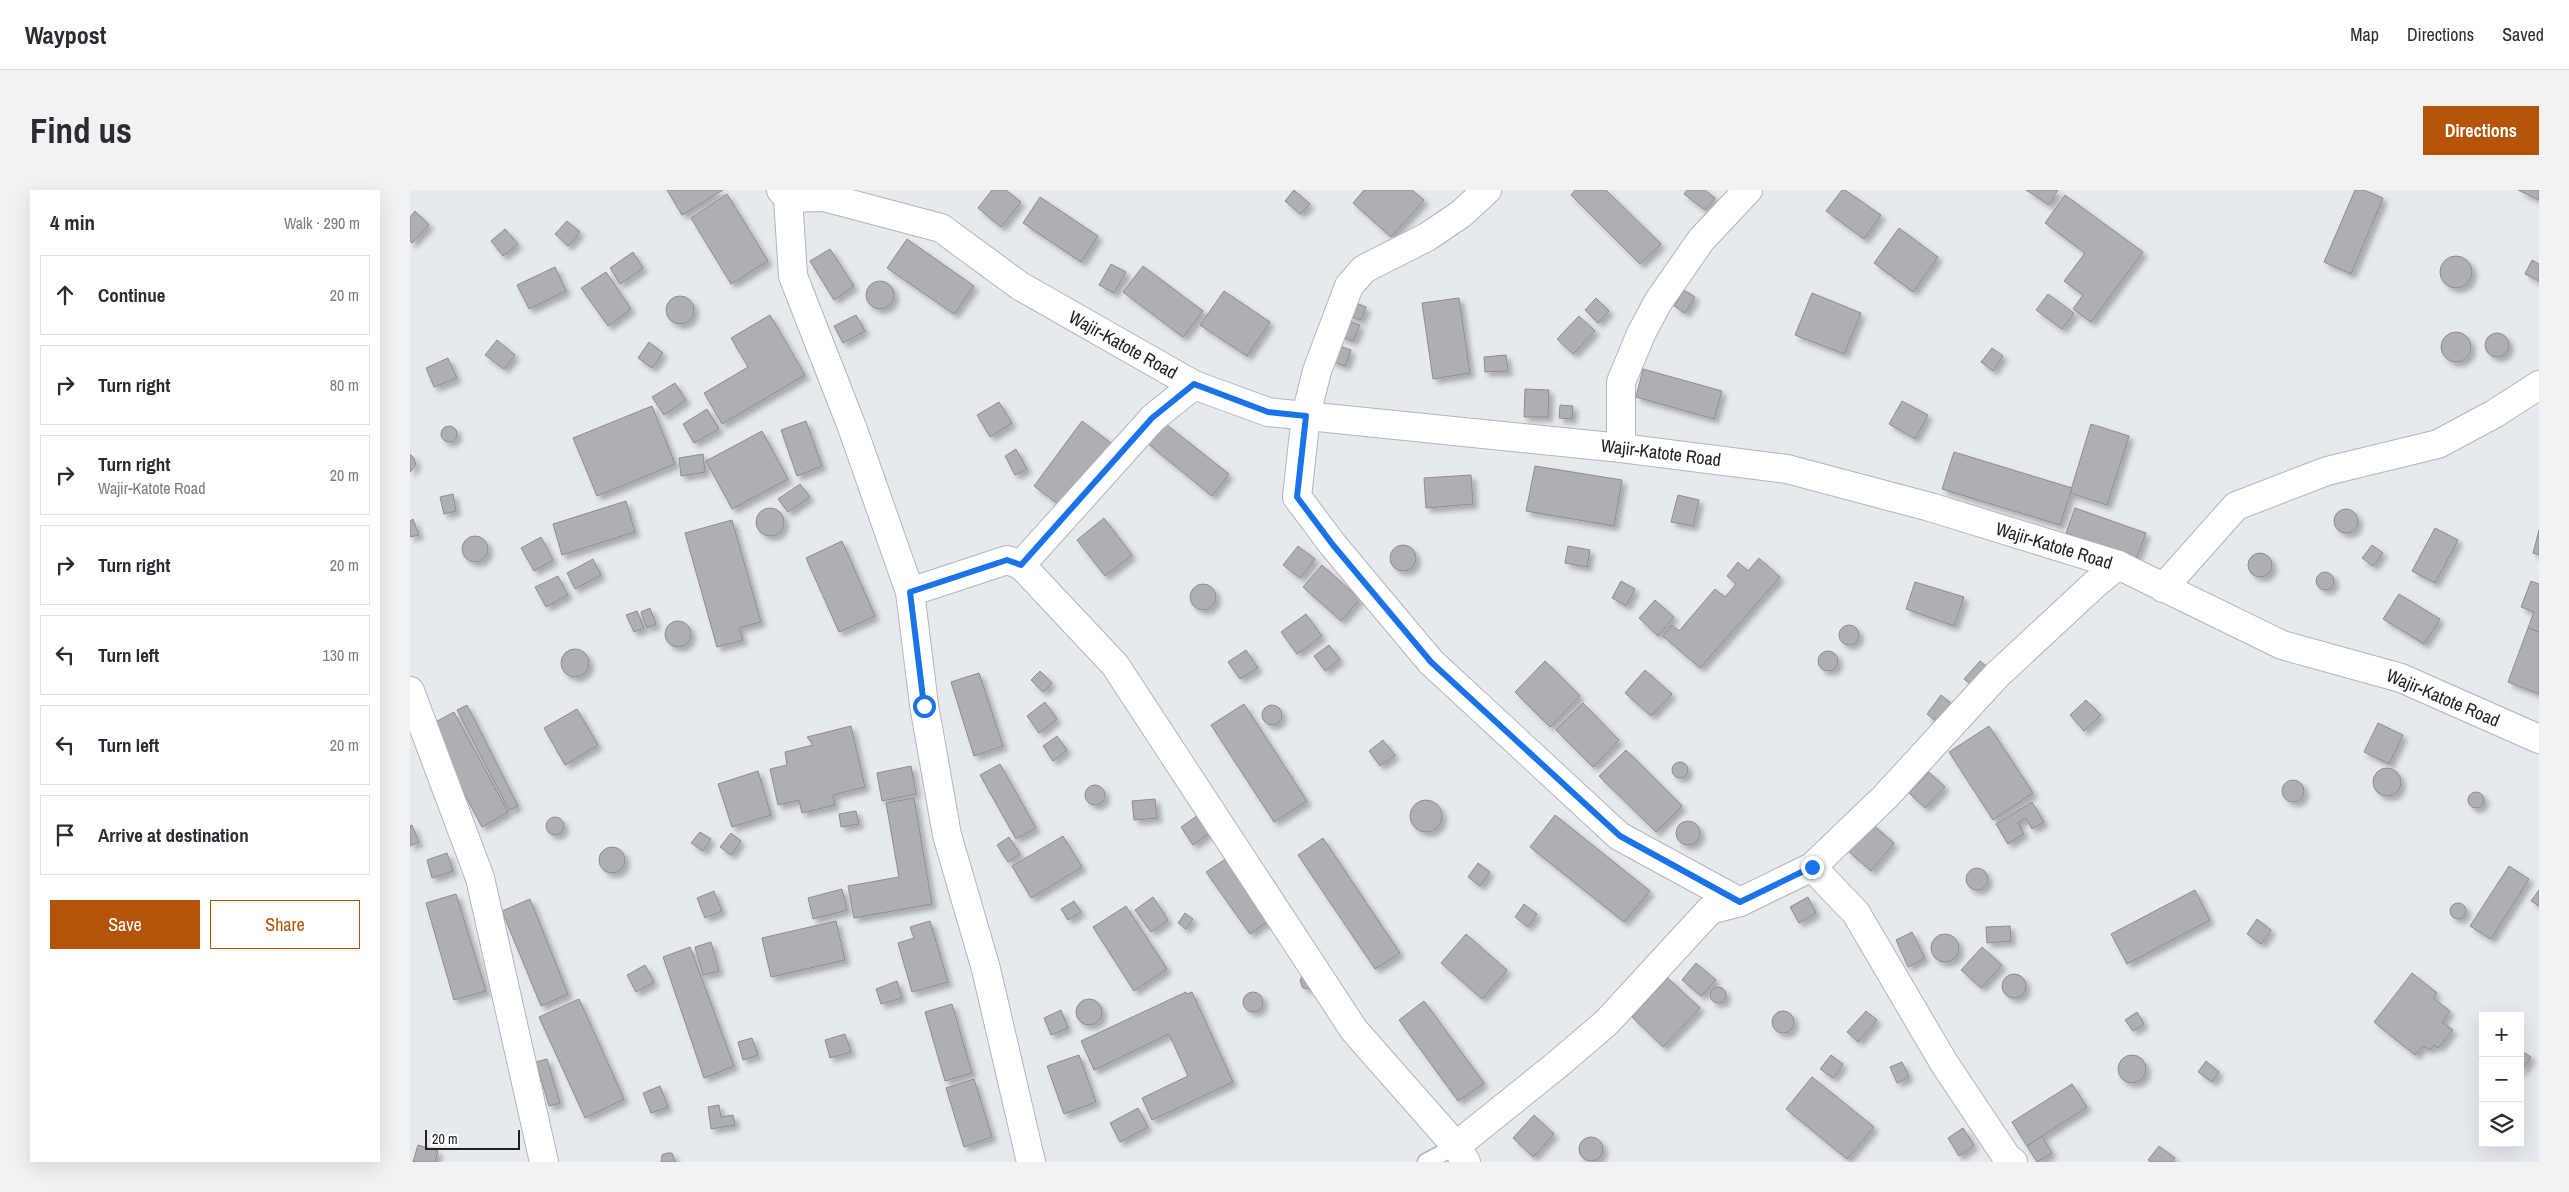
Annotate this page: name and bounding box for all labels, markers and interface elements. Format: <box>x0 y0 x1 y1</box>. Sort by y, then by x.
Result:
text: Waypost <box>25 19 106 51</box>
text: Map <box>2350 22 2379 47</box>
text: Directions <box>2407 22 2474 47</box>
text: Saved <box>2502 22 2544 47</box>
button: Directions <box>2423 106 2539 155</box>
text: Find us <box>30 107 132 154</box>
text: 4 min <box>50 208 95 237</box>
text: Walk · 290 m <box>284 212 360 234</box>
icon: ahead <box>51 281 79 309</box>
text: Continue <box>98 282 166 308</box>
text: 20 m <box>330 284 359 306</box>
street label: Wajir-Katote Road <box>1064 304 1182 385</box>
icon: right <box>51 371 79 399</box>
text: Turn right <box>98 372 170 398</box>
text: 80 m <box>330 374 359 396</box>
street label: Wajir-Katote Road <box>1600 433 1723 472</box>
text: Turn right <box>98 451 170 477</box>
icon: right <box>51 461 79 489</box>
text: 20 m <box>330 464 359 486</box>
text: Wajir-Katote Road <box>98 477 205 499</box>
street label: Wajir-Katote Road <box>1993 516 2116 575</box>
icon: right <box>51 551 79 579</box>
text: Turn right <box>98 552 170 578</box>
text: 20 m <box>330 554 359 576</box>
icon: left <box>51 641 79 669</box>
text: Turn left <box>98 642 159 668</box>
text: 130 m <box>323 644 359 666</box>
street label: Wajir-Katote Road <box>2383 662 2504 733</box>
route start <box>913 695 936 718</box>
icon: left <box>51 731 79 759</box>
text: Turn left <box>98 732 159 758</box>
text: 20 m <box>330 734 359 756</box>
icon: arrive <box>51 821 79 849</box>
text: Arrive at destination <box>98 822 249 848</box>
route end <box>1801 856 1824 879</box>
button: Save <box>50 900 200 949</box>
button: Share <box>210 900 360 949</box>
map controls <box>2479 1012 2524 1147</box>
button: + <box>2479 1012 2524 1057</box>
button: − <box>2479 1057 2524 1102</box>
button: layers <box>2479 1102 2524 1147</box>
scale bar <box>425 1127 520 1150</box>
text: 20 m <box>432 1130 458 1148</box>

